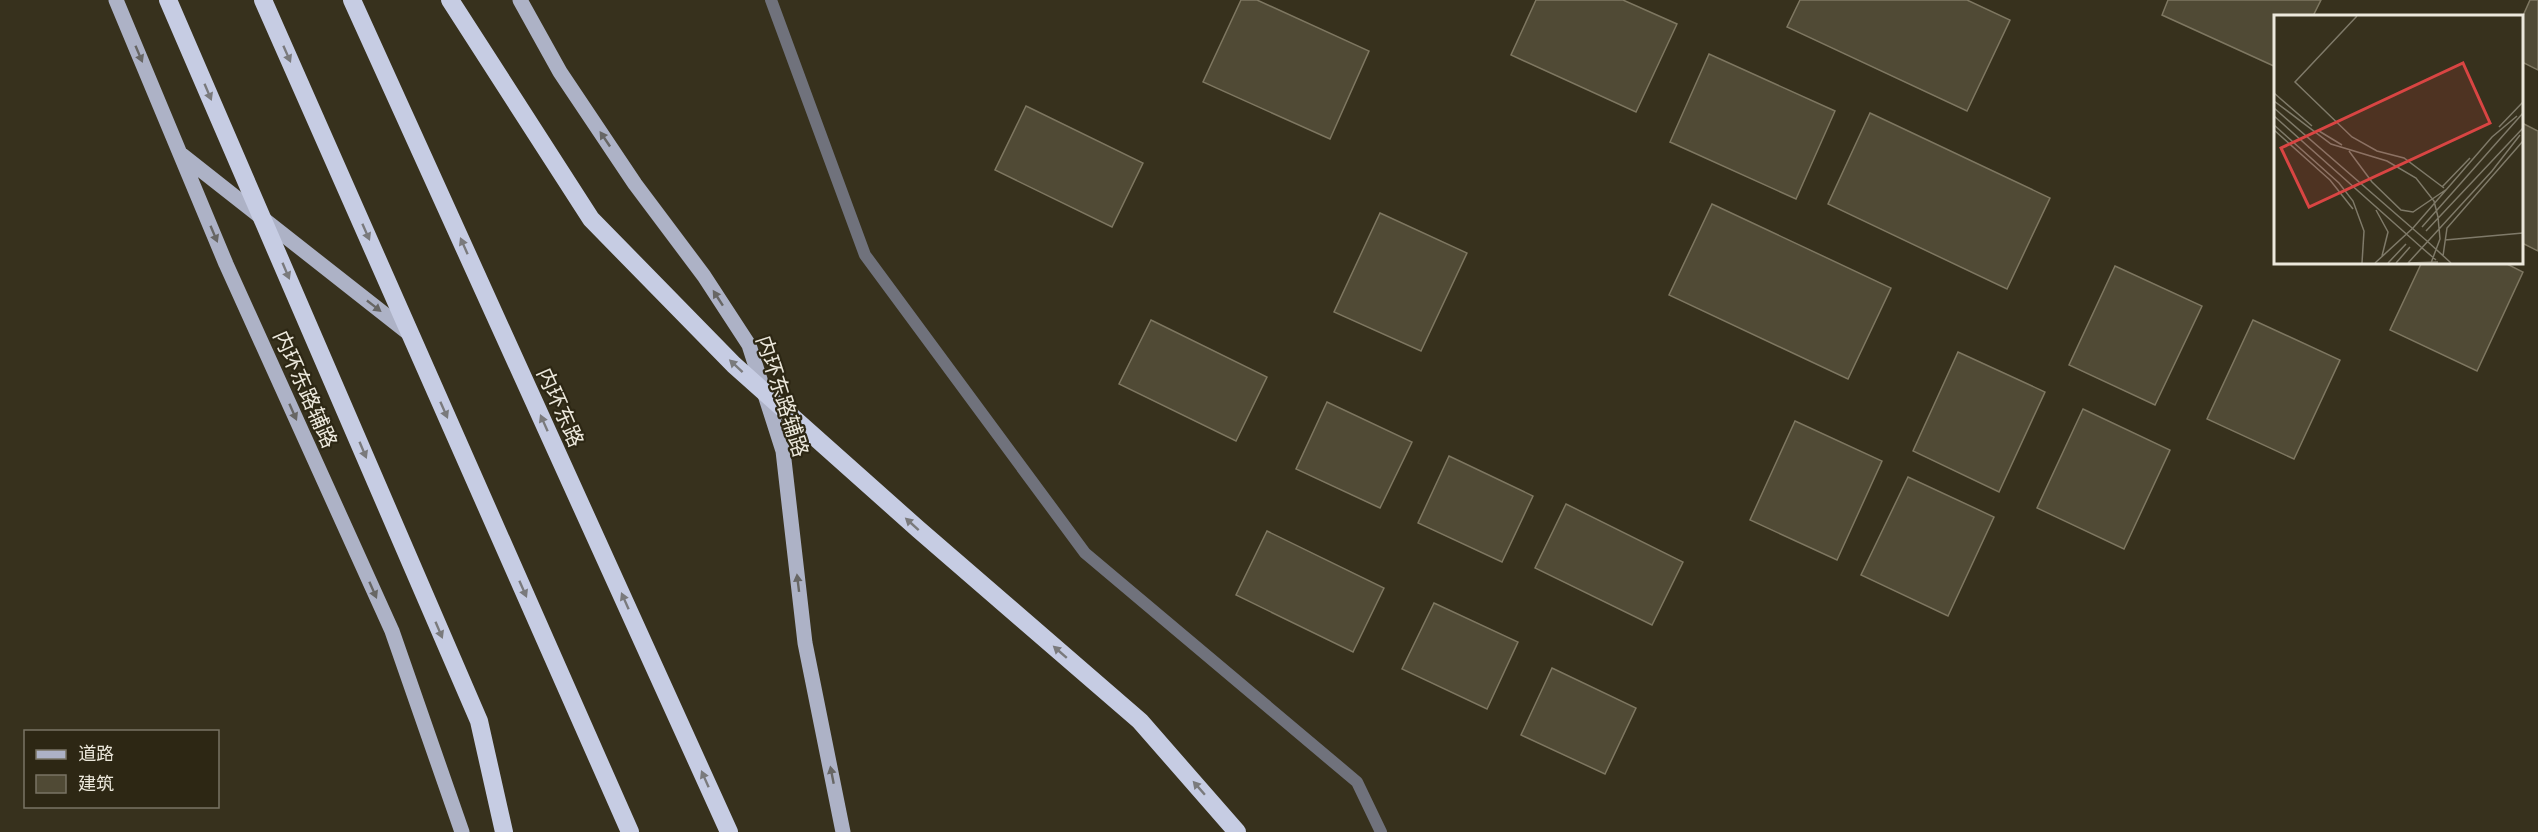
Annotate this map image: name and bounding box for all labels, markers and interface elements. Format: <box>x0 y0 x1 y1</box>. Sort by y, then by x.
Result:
inset map <box>2274 15 2523 264</box>
one-way arrow <box>135 45 144 63</box>
one-way arrow <box>282 45 292 63</box>
one-way arrow <box>203 84 213 102</box>
one-way arrow <box>599 132 611 148</box>
one-way arrow <box>361 223 370 240</box>
one-way arrow <box>210 225 219 243</box>
one-way arrow <box>459 237 468 254</box>
one-way arrow <box>281 263 290 280</box>
one-way arrow <box>713 290 724 306</box>
one-way arrow <box>366 300 382 313</box>
street label: 内环东路辅路 <box>268 326 344 452</box>
street label: 内环东路辅路 <box>750 332 816 460</box>
one-way arrow <box>728 359 743 373</box>
street label: 内环东路 <box>531 363 591 451</box>
one-way arrow <box>440 402 449 419</box>
one-way arrow <box>289 403 298 421</box>
one-way arrow <box>540 415 549 432</box>
one-way arrow <box>358 442 368 460</box>
one-way arrow <box>905 518 920 531</box>
one-way arrow <box>793 573 803 592</box>
one-way arrow <box>518 580 528 598</box>
one-way arrow <box>369 581 378 598</box>
one-way arrow <box>620 593 629 610</box>
one-way arrow <box>435 621 444 638</box>
one-way arrow <box>1053 646 1068 659</box>
legend <box>24 730 219 808</box>
text: 道路 <box>78 741 114 765</box>
one-way arrow <box>827 765 836 784</box>
one-way arrow <box>701 770 710 787</box>
text: 建筑 <box>78 771 114 795</box>
one-way arrow <box>1192 780 1205 796</box>

